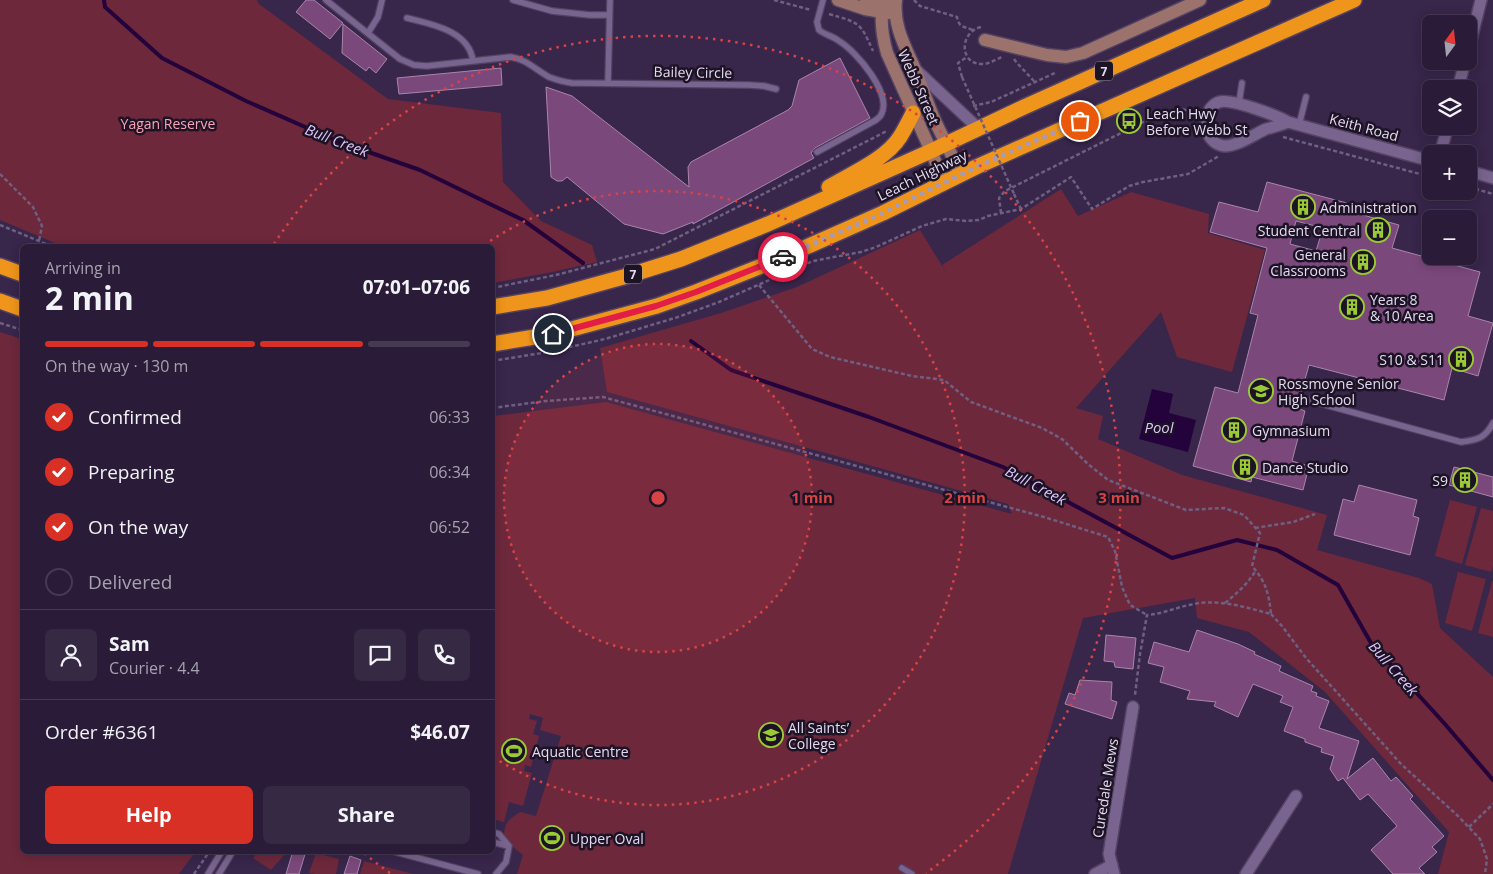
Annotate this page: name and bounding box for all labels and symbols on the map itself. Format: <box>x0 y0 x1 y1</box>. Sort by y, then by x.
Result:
north arrow <box>1422 15 1478 70</box>
street label: Webb Street <box>894 46 944 128</box>
road number: 7 <box>1095 61 1113 80</box>
street label: Bailey Circle <box>654 62 733 82</box>
pin <box>1059 100 1101 142</box>
place label: Leach Hwy Before Webb St <box>1146 104 1247 139</box>
bus stop icon: Leach Hwy Before Webb St <box>1116 108 1142 134</box>
street label: Keith Road <box>1327 109 1401 145</box>
park label: Yagan Reserve <box>121 114 216 133</box>
water label: Bull Creek <box>303 119 372 161</box>
street label: Leach Highway <box>874 145 971 205</box>
building icon: Administration <box>1290 194 1316 220</box>
place label: Administration <box>1320 198 1417 217</box>
building icon: Student Central <box>1365 217 1391 243</box>
place label: Student Central <box>1258 221 1360 240</box>
courier <box>758 232 808 282</box>
place label: General Classrooms <box>1270 245 1346 280</box>
building icon: General Classrooms <box>1350 249 1376 275</box>
road number: 7 <box>624 264 642 284</box>
place label: Years 8 & 10 Area <box>1370 290 1434 325</box>
building icon: Years 8 & 10 Area <box>1339 294 1365 320</box>
pin <box>532 313 574 355</box>
building icon: S10 & S11 <box>1448 346 1474 372</box>
place label: S10 & S11 <box>1379 350 1444 369</box>
place label: Rossmoyne Senior High School <box>1278 374 1399 409</box>
school or university icon: Rossmoyne Senior High School <box>1248 378 1274 404</box>
water label: Pool <box>1144 417 1175 437</box>
building icon: Gymnasium <box>1221 417 1247 443</box>
place label: Gymnasium <box>1252 421 1330 440</box>
building icon: Dance Studio <box>1232 454 1258 480</box>
place label: Dance Studio <box>1262 458 1349 477</box>
water label: Bull Creek <box>1002 461 1070 510</box>
building icon: S9 <box>1452 467 1478 493</box>
place label: S9 <box>1432 471 1448 490</box>
text: 1 min <box>791 487 833 507</box>
text: 2 min <box>944 487 986 507</box>
text: 3 min <box>1098 487 1140 507</box>
centre of rings <box>649 489 667 507</box>
water label: Bull Creek <box>1365 636 1424 700</box>
place label: All Saints’ College <box>788 718 850 753</box>
school or university icon: All Saints’ College <box>758 722 784 748</box>
street label: Curedale Mews <box>1088 737 1122 839</box>
sports icon: Aquatic Centre <box>501 738 527 764</box>
place label: Aquatic Centre <box>532 742 629 761</box>
sports icon: Upper Oval <box>539 825 565 851</box>
place label: Upper Oval <box>570 829 644 848</box>

